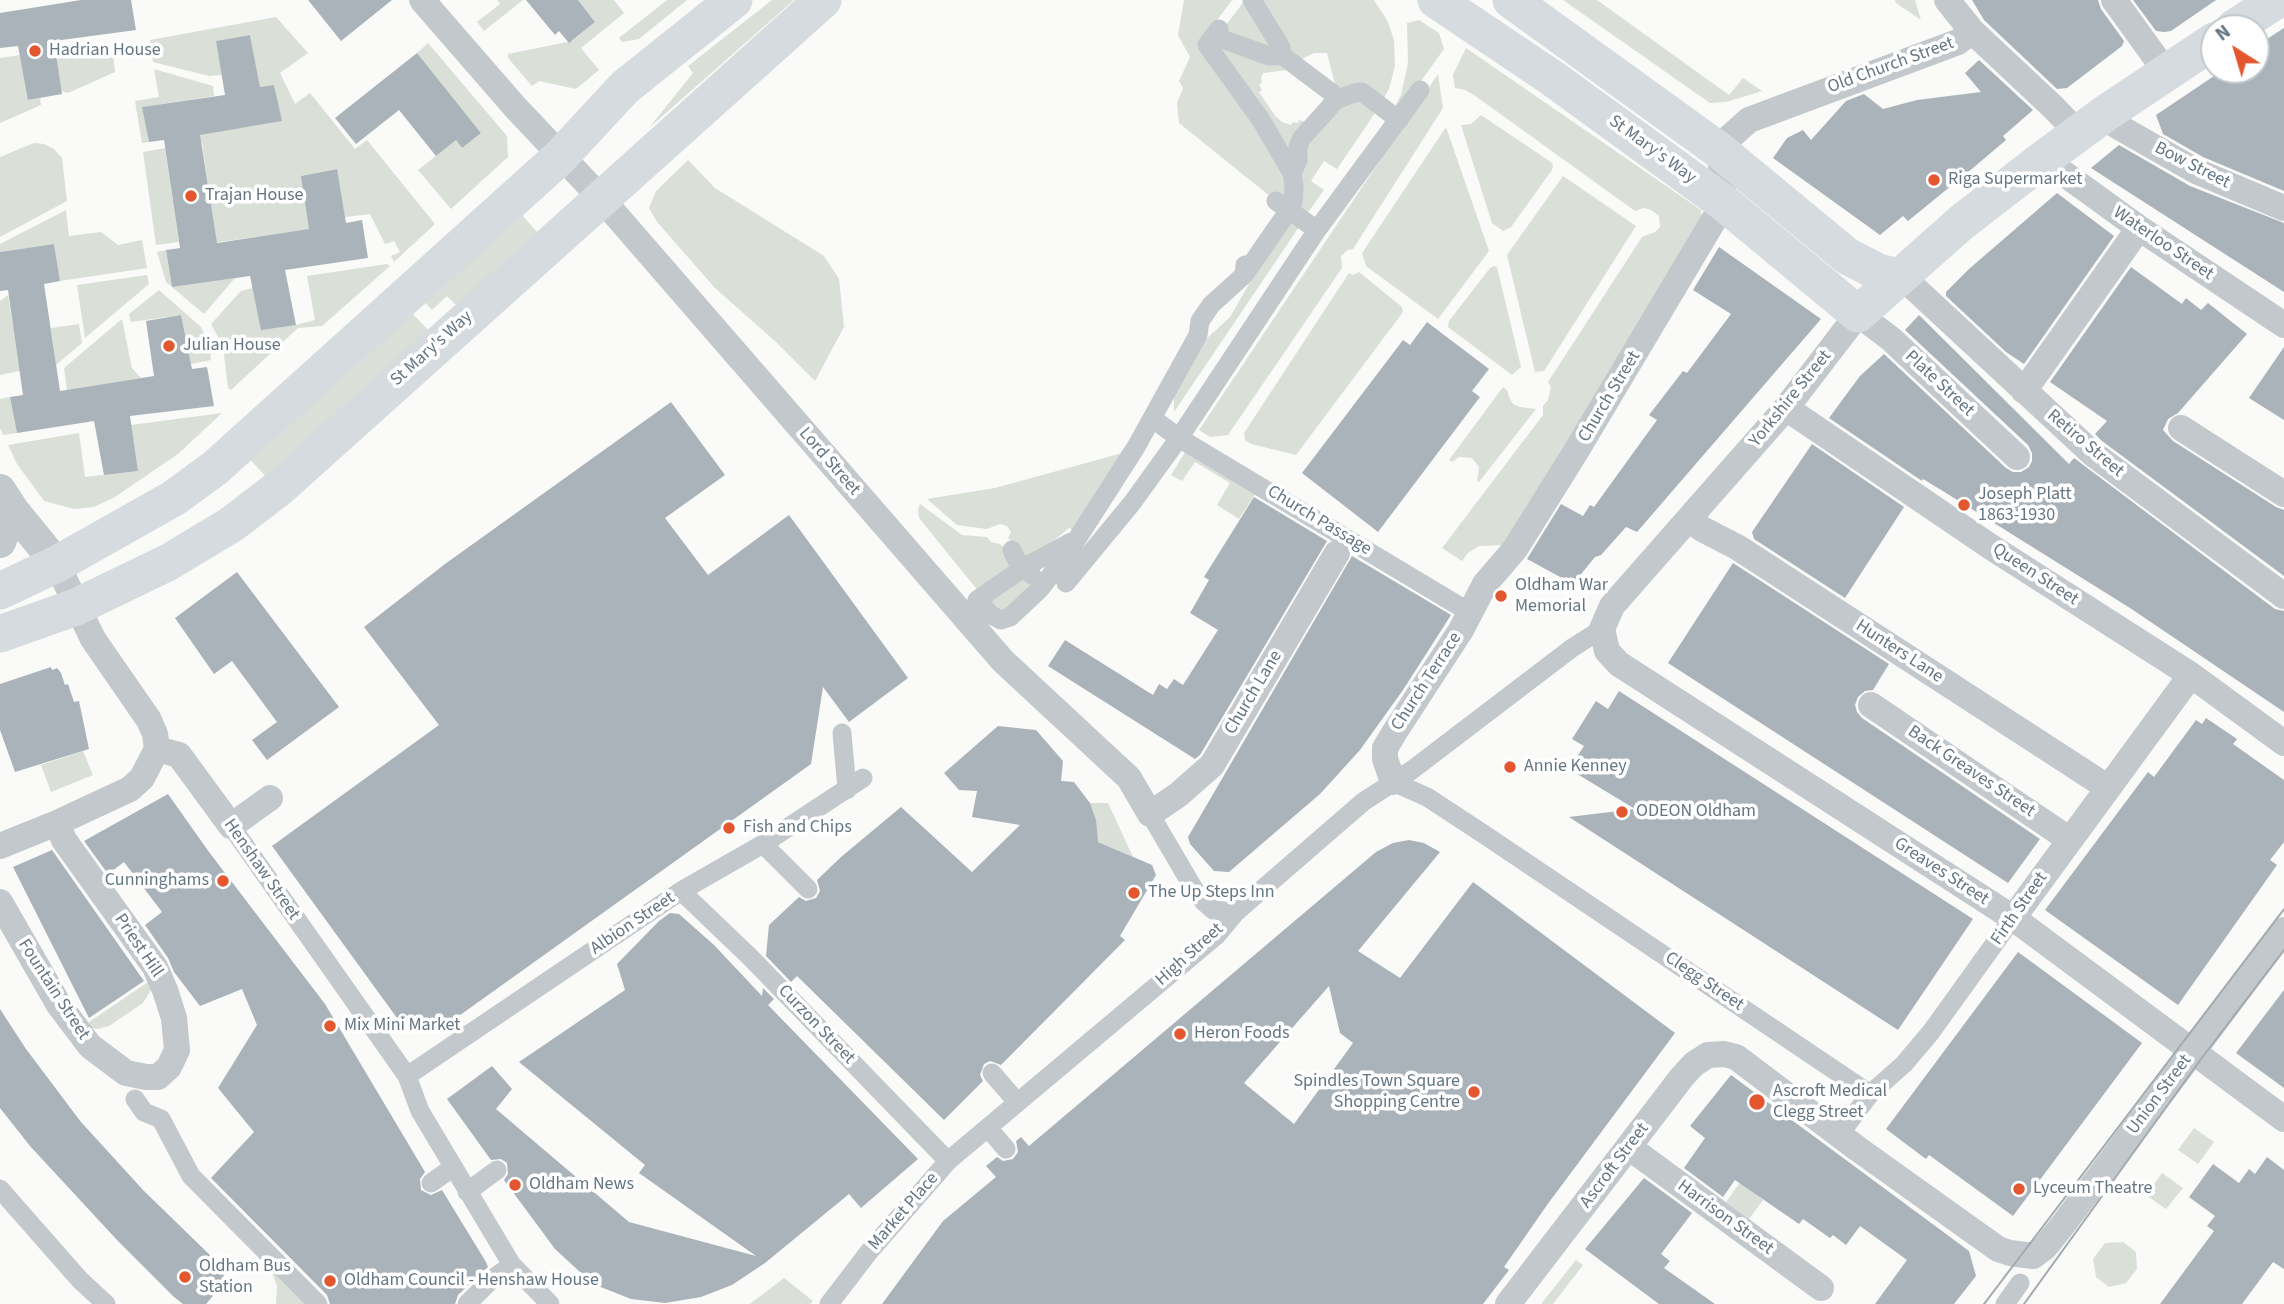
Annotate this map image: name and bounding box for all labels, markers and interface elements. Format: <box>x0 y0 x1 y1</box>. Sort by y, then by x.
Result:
north arrow <box>2200 14 2270 84</box>
text: N <box>2210 19 2236 48</box>
street label: Old Church Street <box>1825 33 1957 99</box>
place label: Hadrian House <box>49 40 161 62</box>
marker: Hadrian House <box>27 43 43 59</box>
street label: St Mary's Way <box>1604 111 1700 189</box>
street label: Bow Street <box>2151 138 2233 194</box>
place label: Riga Supermarket <box>1948 169 2082 191</box>
marker: Riga Supermarket <box>1926 172 1942 188</box>
place label: Trajan House <box>205 185 303 207</box>
marker: Trajan House <box>183 188 199 204</box>
street label: Waterloo Street <box>2109 202 2217 286</box>
street label: St Mary's Way <box>387 307 477 391</box>
place label: Julian House <box>183 335 281 357</box>
marker: Julian House <box>161 338 177 354</box>
street label: Yorkshire Street <box>1745 346 1837 452</box>
street label: Plate Street <box>1900 346 1978 422</box>
street label: Church Street <box>1574 347 1646 447</box>
street label: Retiro Street <box>2042 406 2128 482</box>
street label: Lord Street <box>794 424 864 500</box>
street label: Church Passage <box>1263 481 1375 561</box>
place label: Joseph Platt 1863-1930 <box>1978 484 2072 526</box>
marker: Joseph Platt 1863-1930 <box>1956 497 1972 513</box>
street label: Queen Street <box>1988 539 2082 611</box>
place label: Oldham War Memorial <box>1515 575 1608 618</box>
marker: Oldham War Memorial <box>1493 588 1509 604</box>
street label: Hunters Lane <box>1851 616 1947 688</box>
street label: Church Terrace <box>1387 629 1467 735</box>
street label: Church Lane <box>1221 647 1287 739</box>
street label: Back Greaves Street <box>1903 721 2039 823</box>
place label: Annie Kenney <box>1524 756 1627 778</box>
marker: Annie Kenney <box>1502 759 1518 775</box>
place label: ODEON Oldham <box>1636 801 1756 823</box>
marker: ODEON Oldham <box>1614 804 1630 820</box>
street label: Henshaw Street <box>218 815 304 925</box>
place label: Fish and Chips <box>743 817 852 839</box>
marker: Fish and Chips <box>721 820 737 836</box>
street label: Greaves Street <box>1890 833 1992 911</box>
street label: Firth Street <box>1987 868 2053 950</box>
place label: Cunninghams <box>105 870 209 892</box>
marker: Cunninghams <box>215 873 231 889</box>
place label: The Up Steps Inn <box>1148 882 1275 904</box>
marker: The Up Steps Inn <box>1126 885 1142 901</box>
street label: Albion Street <box>587 888 679 960</box>
street label: Priest Hill <box>109 910 167 982</box>
street label: High Street <box>1152 919 1228 991</box>
street label: Fountain Street <box>12 936 94 1044</box>
street label: Clegg Street <box>1660 948 1748 1016</box>
street label: Curzon Street <box>773 981 859 1069</box>
place label: Mix Mini Market <box>344 1015 460 1037</box>
marker: Mix Mini Market <box>322 1018 338 1034</box>
place label: Heron Foods <box>1194 1023 1290 1045</box>
marker: Heron Foods <box>1172 1026 1188 1042</box>
street label: Union Street <box>2123 1051 2197 1139</box>
place label: Spindles Town Square Shopping Centre <box>1293 1071 1460 1114</box>
place label: Ascroft Medical Clegg Street <box>1773 1081 1887 1124</box>
marker: Spindles Town Square Shopping Centre <box>1466 1084 1482 1100</box>
marker: Ascroft Medical Clegg Street <box>1747 1092 1767 1112</box>
street label: Ascroft Street <box>1576 1119 1654 1213</box>
street label: Market Place <box>864 1169 944 1255</box>
place label: Oldham News <box>529 1174 634 1196</box>
street label: Harrison Street <box>1673 1176 1777 1260</box>
marker: Oldham News <box>507 1177 523 1193</box>
place label: Lyceum Theatre <box>2033 1178 2153 1200</box>
marker: Lyceum Theatre <box>2011 1181 2027 1197</box>
place label: Oldham Bus Station <box>199 1256 291 1298</box>
marker: Oldham Bus Station <box>177 1269 193 1285</box>
place label: Oldham Council - Henshaw House <box>344 1270 599 1292</box>
marker: Oldham Council - Henshaw House <box>322 1273 338 1289</box>

